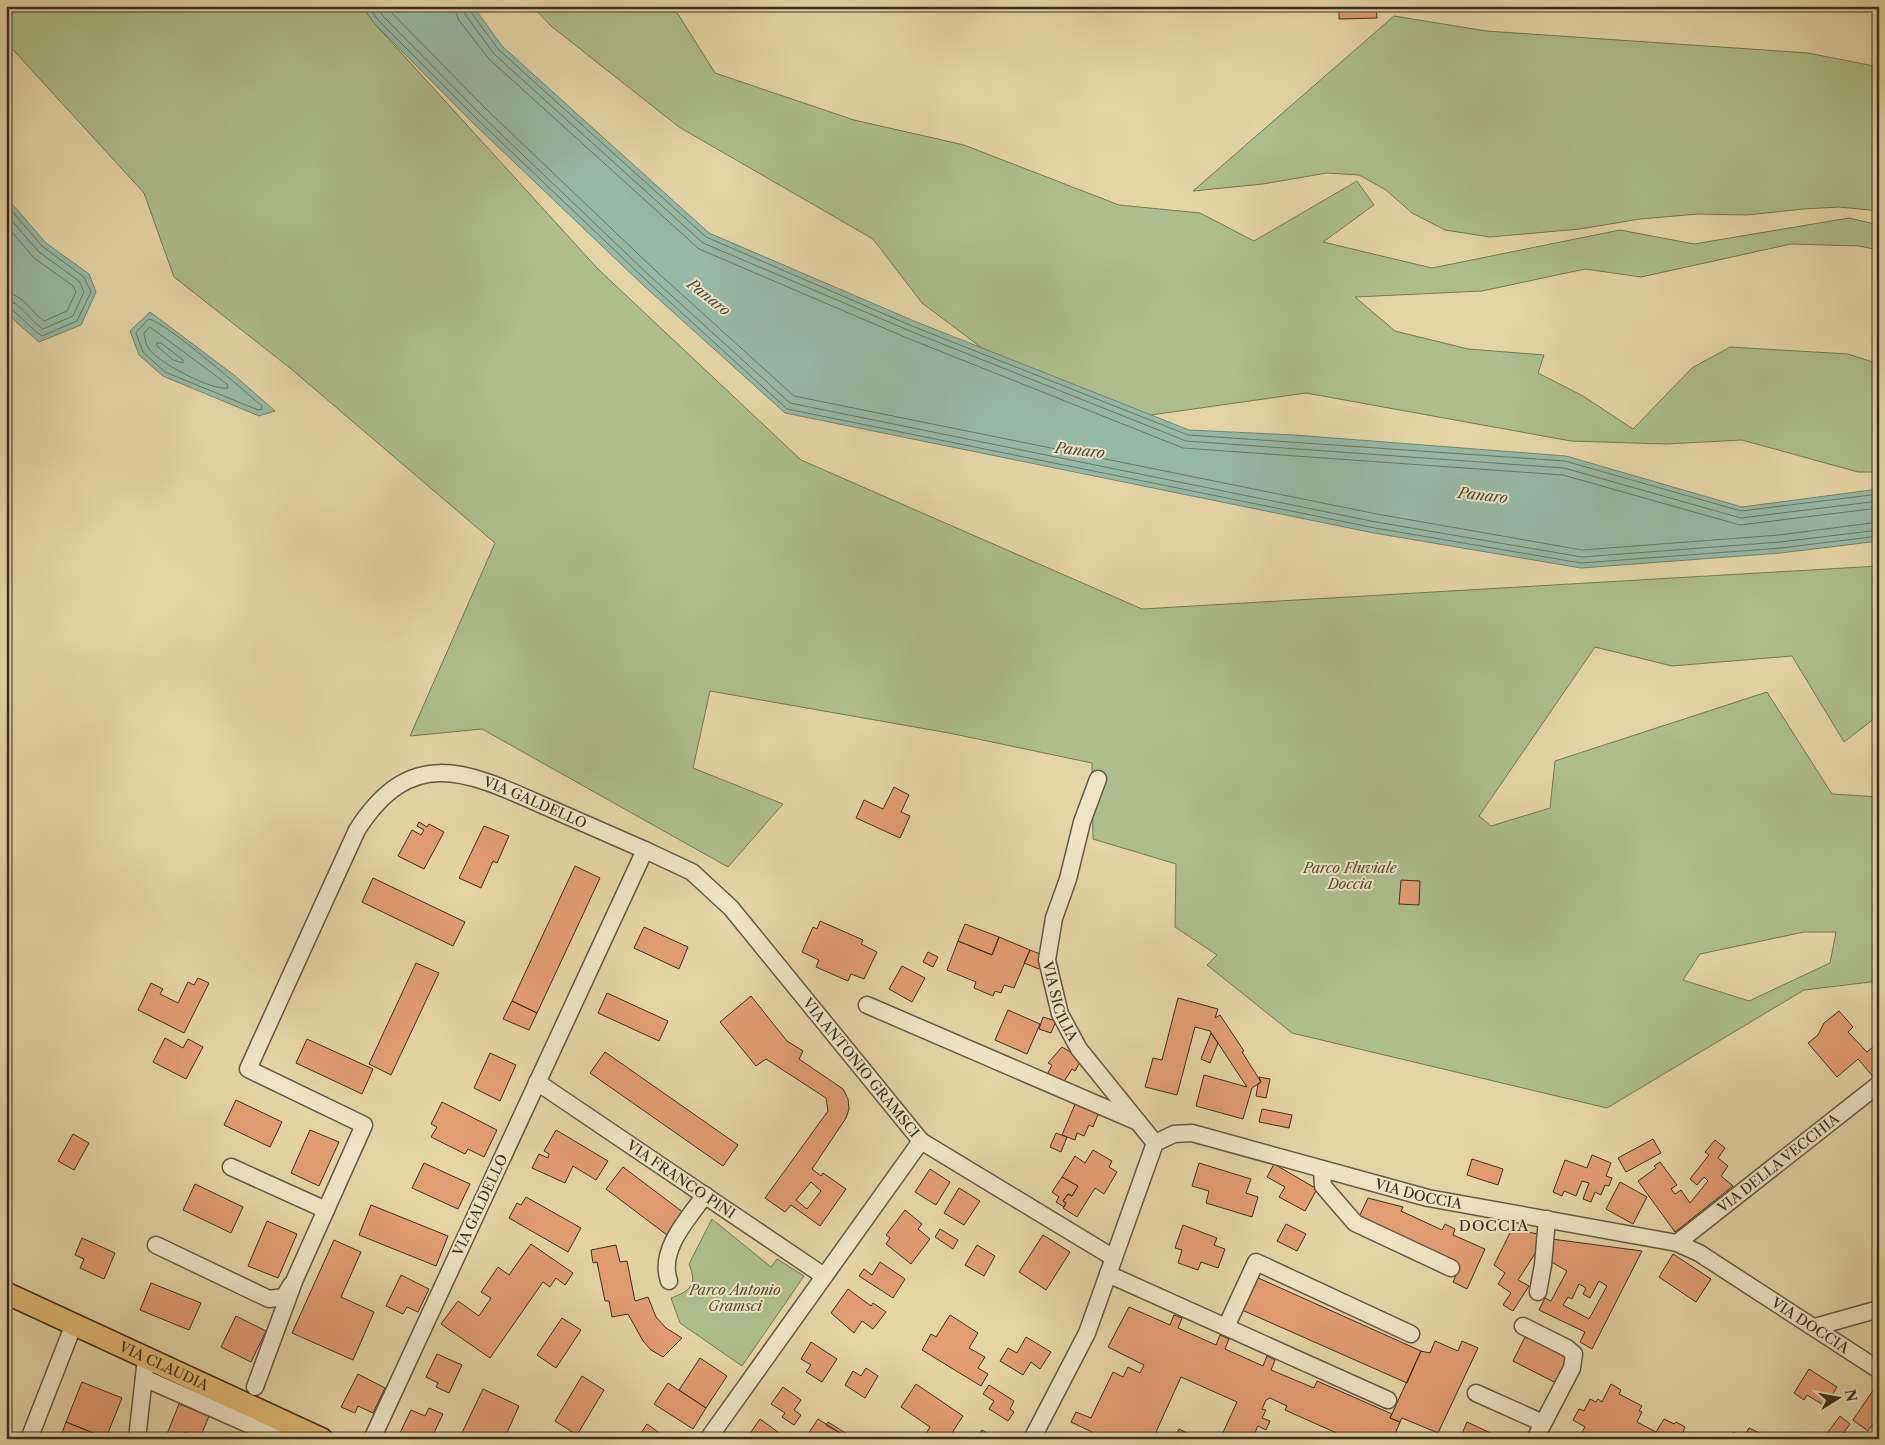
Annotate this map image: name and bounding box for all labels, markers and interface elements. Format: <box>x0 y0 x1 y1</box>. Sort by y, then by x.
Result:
water label: Panaro <box>683 274 735 320</box>
water label: Panaro <box>1053 438 1106 462</box>
water label: Panaro <box>1456 483 1509 507</box>
street label: VIA GALDELLO <box>480 772 590 832</box>
park label: Parco Fluviale Doccia <box>1302 859 1398 893</box>
street label: VIA SICILIA <box>1038 959 1082 1045</box>
street label: VIA ANTONIO GRAMSCI <box>798 993 923 1141</box>
street label: VIA DELLA VECCHIA <box>1713 1109 1843 1217</box>
street label: VIA FRANCO PINI <box>622 1136 739 1223</box>
street label: VIA GALDELLO <box>448 1151 511 1260</box>
street label: VIA DOCCIA <box>1372 1175 1464 1213</box>
district label: DOCCIA <box>1459 1216 1529 1235</box>
park label: Parco Antonio Gramsci <box>688 1281 781 1315</box>
street label: VIA DOCCIA <box>1767 1293 1853 1358</box>
street label: VIA CLAUDIA <box>116 1337 212 1395</box>
north arrow <box>1812 1372 1862 1422</box>
text: N <box>1841 1388 1861 1403</box>

